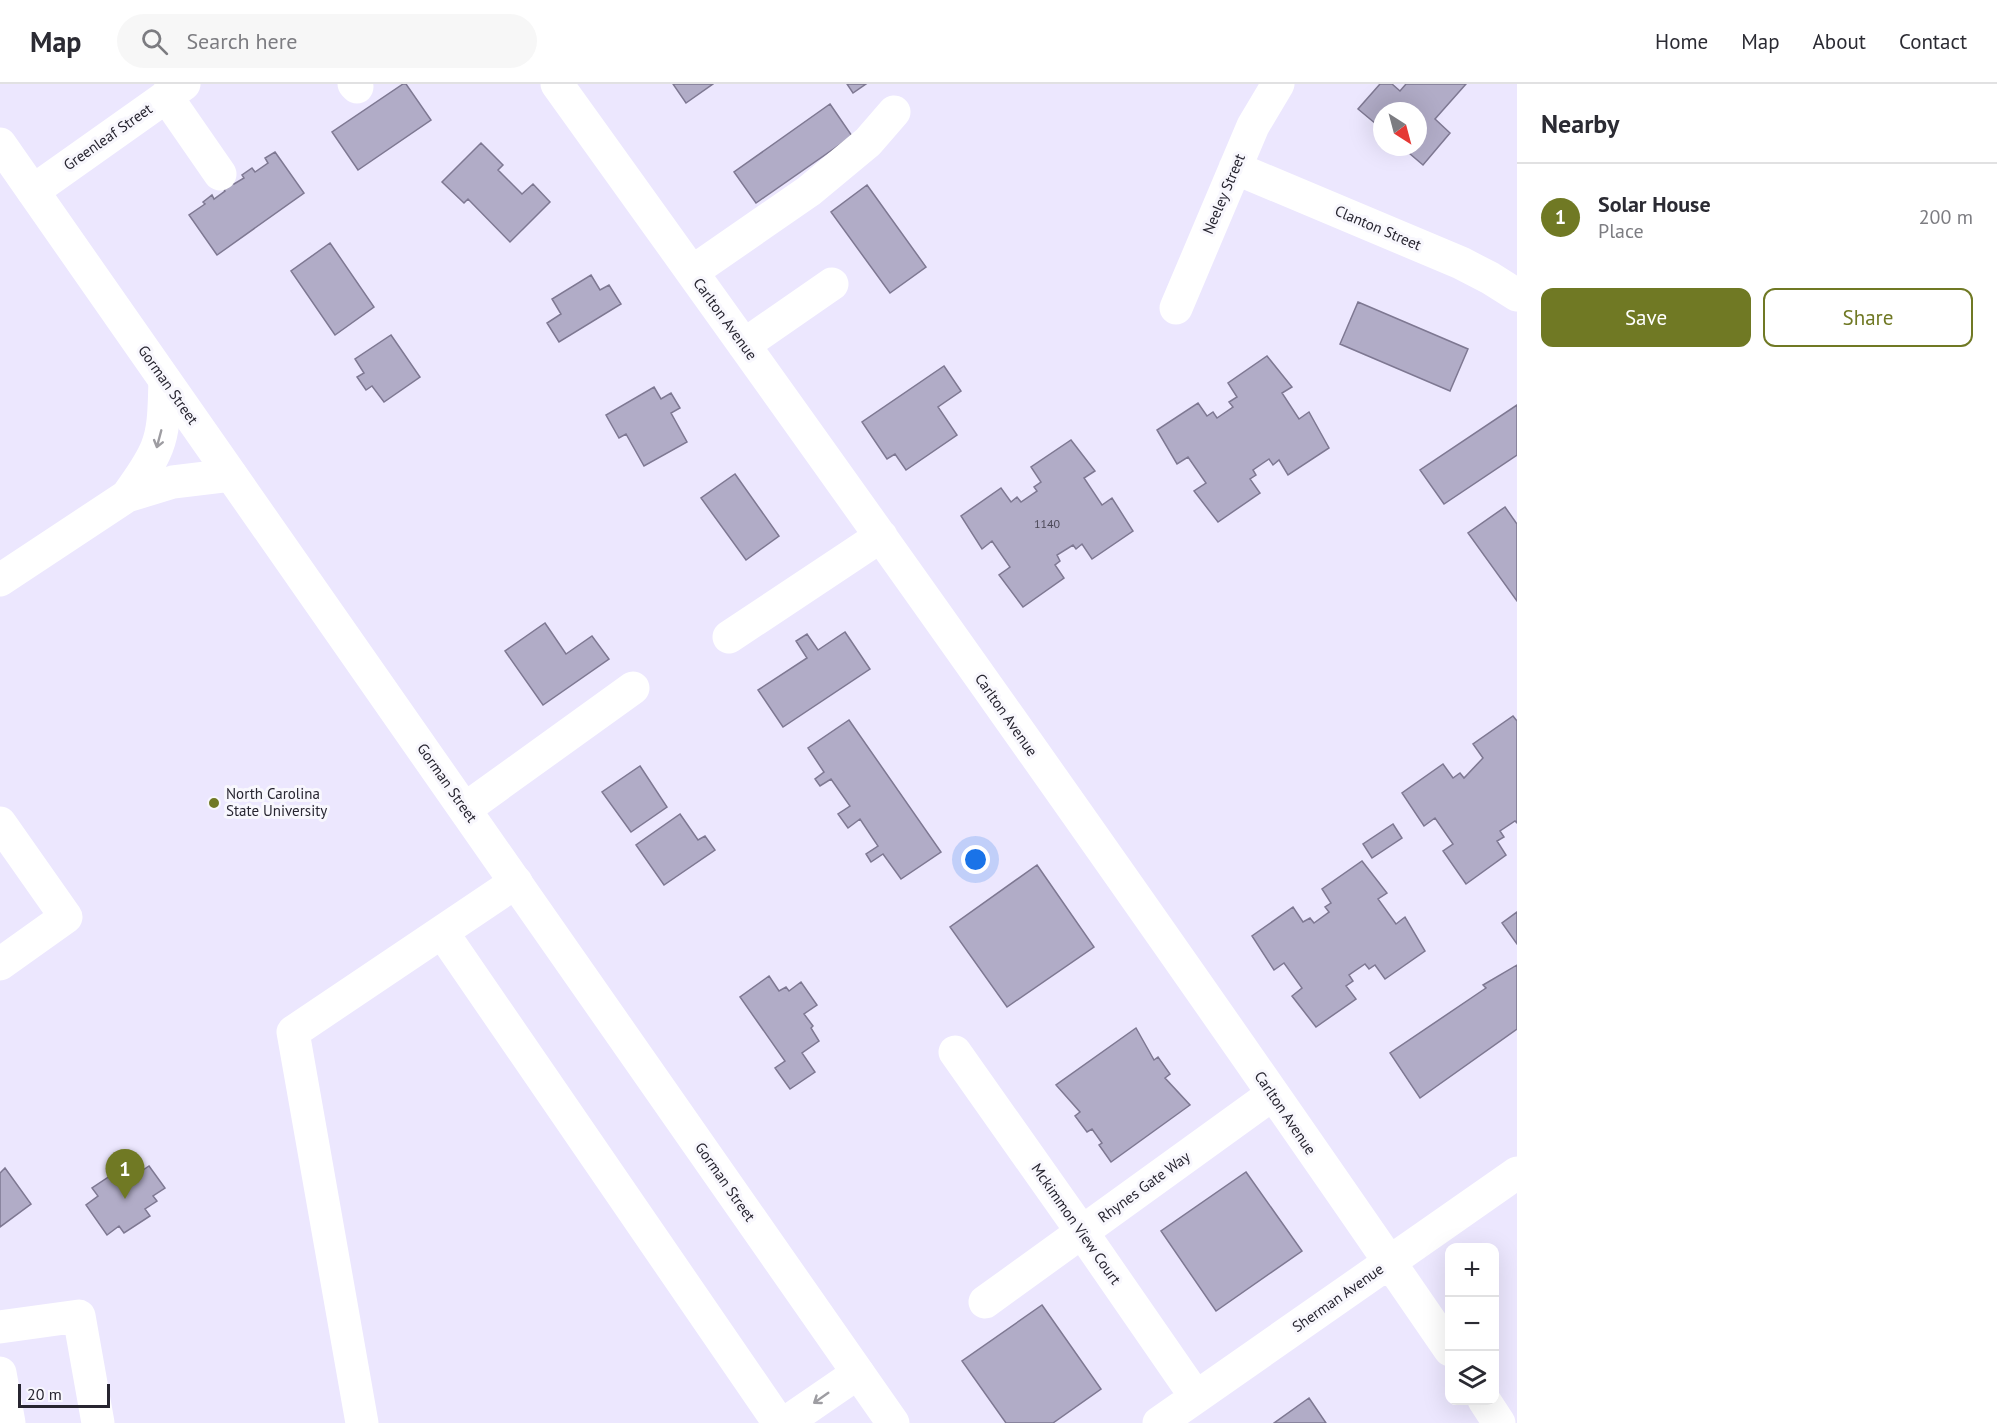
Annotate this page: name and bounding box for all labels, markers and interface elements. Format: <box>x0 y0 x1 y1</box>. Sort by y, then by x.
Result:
search box <box>117 14 537 68</box>
text: Map <box>30 23 81 60</box>
icon: search <box>138 25 171 58</box>
text: Search here <box>186 27 297 55</box>
text: Home <box>1655 28 1708 55</box>
text: Map <box>1741 28 1780 55</box>
text: About <box>1813 28 1866 55</box>
text: Contact <box>1899 28 1967 55</box>
street label: Greenleaf Street <box>60 99 156 174</box>
north arrow <box>1373 102 1427 156</box>
text: Nearby <box>1541 107 1619 140</box>
street label: Neeley Street <box>1198 151 1249 237</box>
text: Solar House <box>1598 190 1711 218</box>
street label: Clanton Street <box>1332 201 1424 254</box>
text: 1 <box>1555 204 1566 230</box>
text: 200 m <box>1919 204 1973 230</box>
text: Place <box>1598 218 1644 244</box>
street label: Carlton Avenue <box>689 274 762 363</box>
button: Save <box>1541 288 1751 347</box>
button: Share <box>1763 288 1973 347</box>
street label: Gorman Street <box>134 341 203 428</box>
one-way arrow <box>152 429 164 448</box>
house number: 1140 <box>1034 516 1061 531</box>
street label: Carlton Avenue <box>971 670 1042 760</box>
street label: Gorman Street <box>413 739 482 826</box>
place label: North Carolina State University <box>226 784 327 820</box>
marker: North Carolina State University <box>207 796 221 810</box>
your location <box>961 845 990 874</box>
street label: Carlton Avenue <box>1250 1067 1320 1158</box>
street label: Gorman Street <box>691 1138 760 1225</box>
street label: Rhynes Gate Way <box>1094 1147 1194 1226</box>
pin: 1 <box>106 1150 144 1199</box>
street label: Mckimmon View Court <box>1027 1160 1125 1288</box>
map controls <box>1445 1243 1499 1405</box>
button: + <box>1445 1243 1499 1297</box>
street label: Sherman Avenue <box>1288 1259 1387 1336</box>
button: − <box>1445 1297 1499 1351</box>
button: layers <box>1445 1351 1499 1405</box>
scale bar <box>18 1381 110 1408</box>
text: 20 m <box>27 1384 62 1404</box>
one-way arrow <box>814 1392 830 1404</box>

